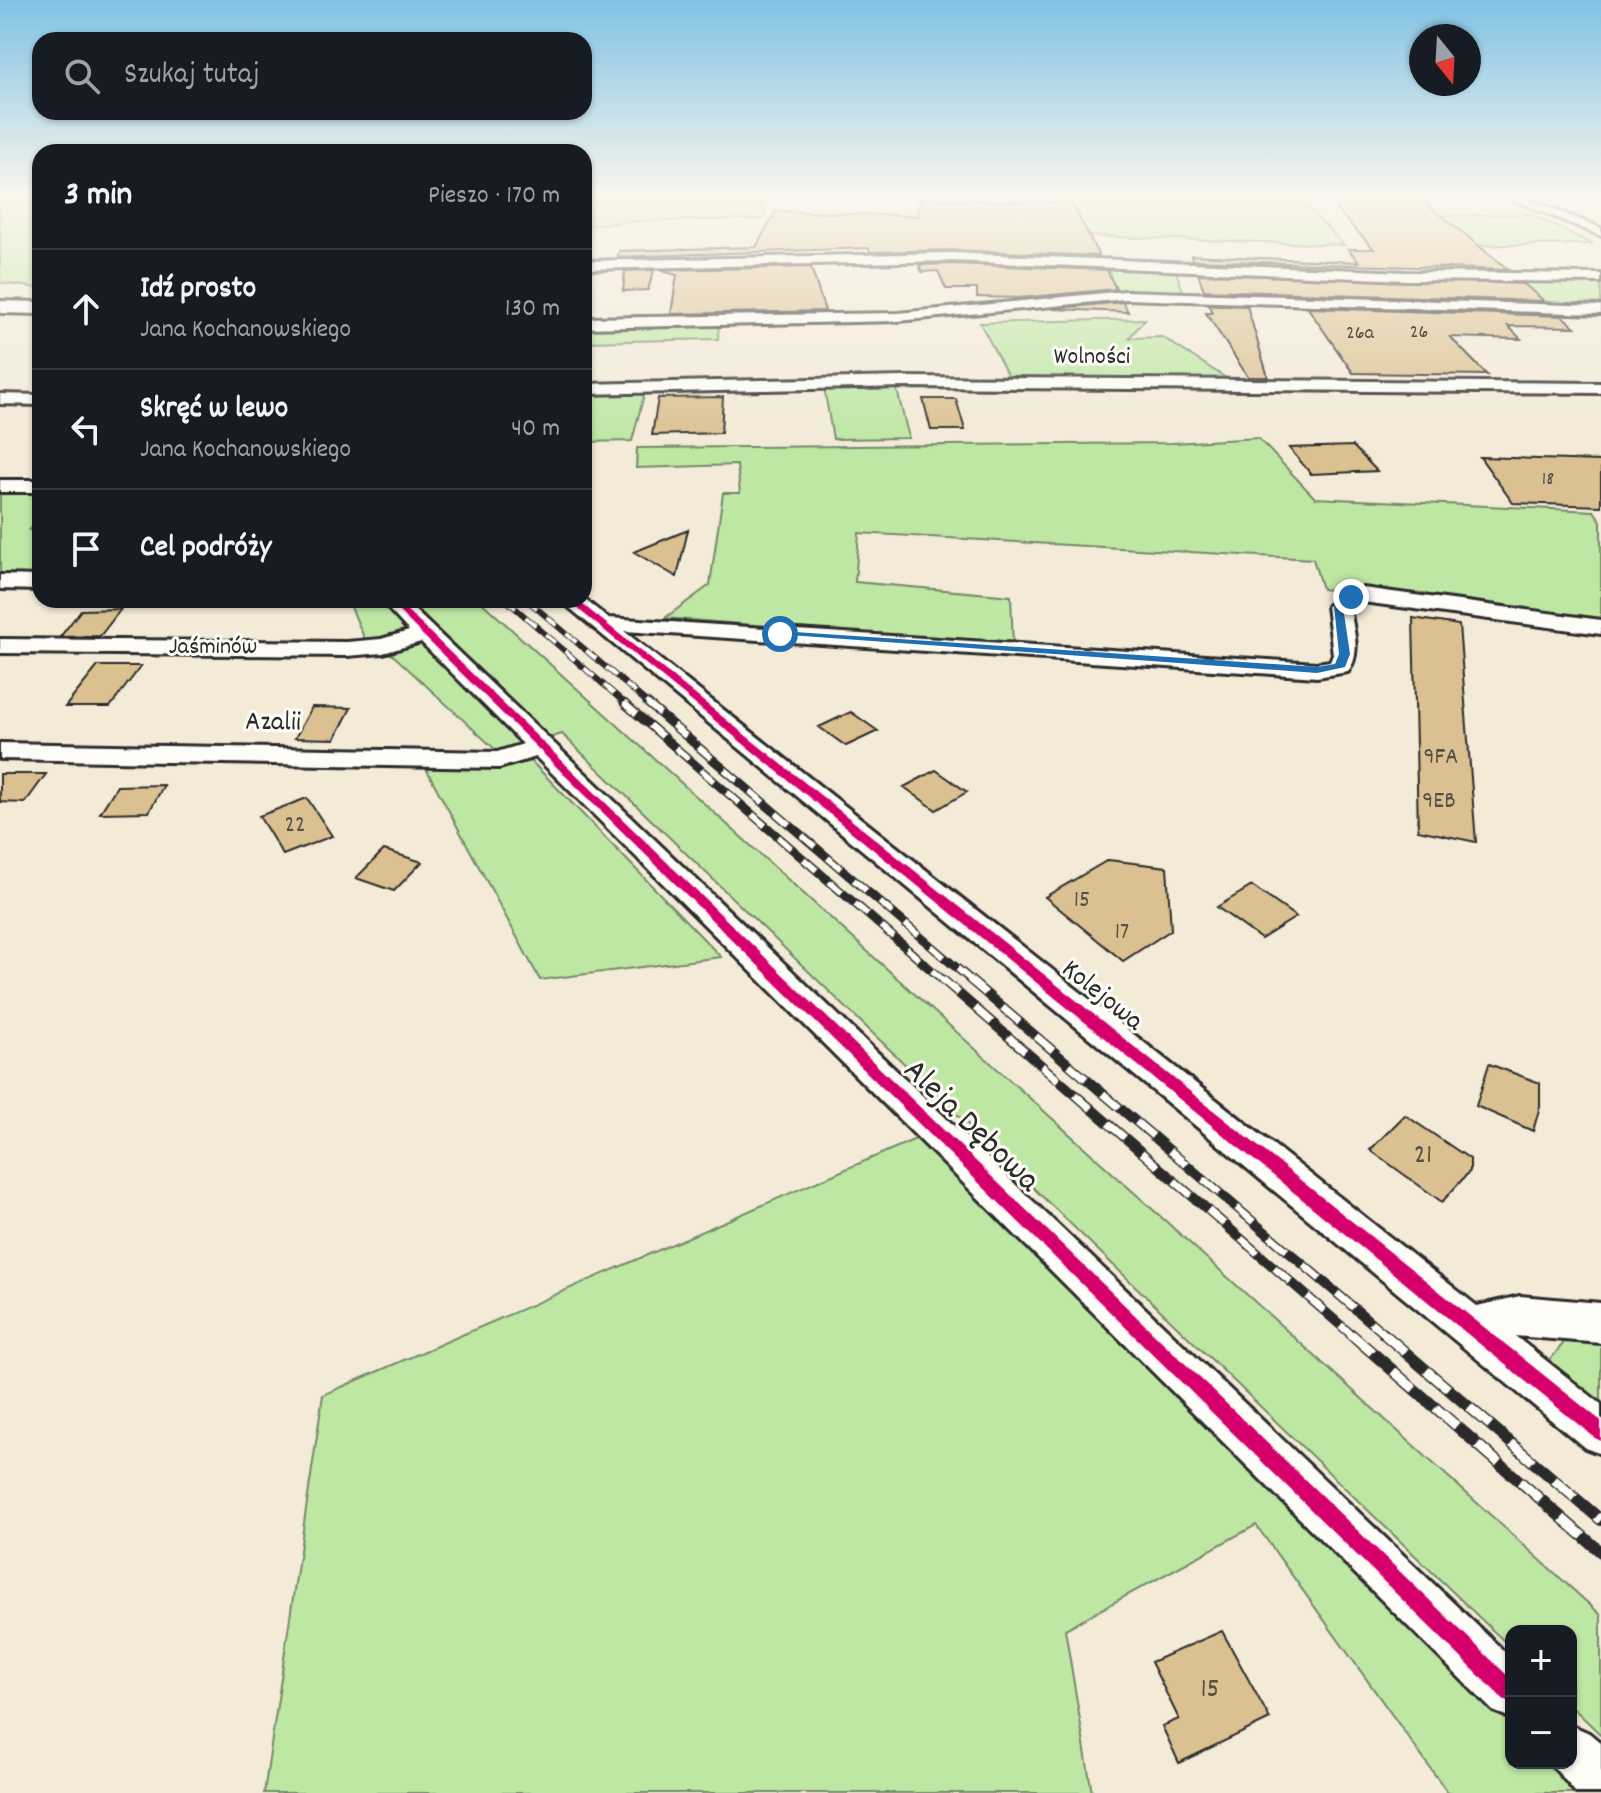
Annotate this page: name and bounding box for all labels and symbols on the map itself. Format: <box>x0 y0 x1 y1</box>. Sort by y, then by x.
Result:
north arrow <box>1409 24 1481 96</box>
house number: 26 <box>1410 319 1428 347</box>
house number: 26a <box>1346 320 1375 348</box>
street label: Wolności <box>1054 341 1130 375</box>
house number: 18 <box>1542 466 1554 494</box>
route end <box>1333 579 1369 615</box>
route start <box>762 616 798 652</box>
street label: Jaśminów <box>169 631 257 665</box>
street label: Azalii <box>245 704 301 744</box>
house number: 9FA <box>1424 741 1458 775</box>
house number: 9EB <box>1422 785 1456 819</box>
house number: 22 <box>285 809 305 843</box>
house number: 15 <box>1074 884 1090 918</box>
house number: 17 <box>1115 916 1129 950</box>
street label: Kolejowa <box>1051 951 1151 1043</box>
street label: Aleja Dębowa <box>890 1049 1051 1206</box>
house number: 21 <box>1414 1137 1432 1177</box>
house number: 15 <box>1200 1671 1220 1711</box>

